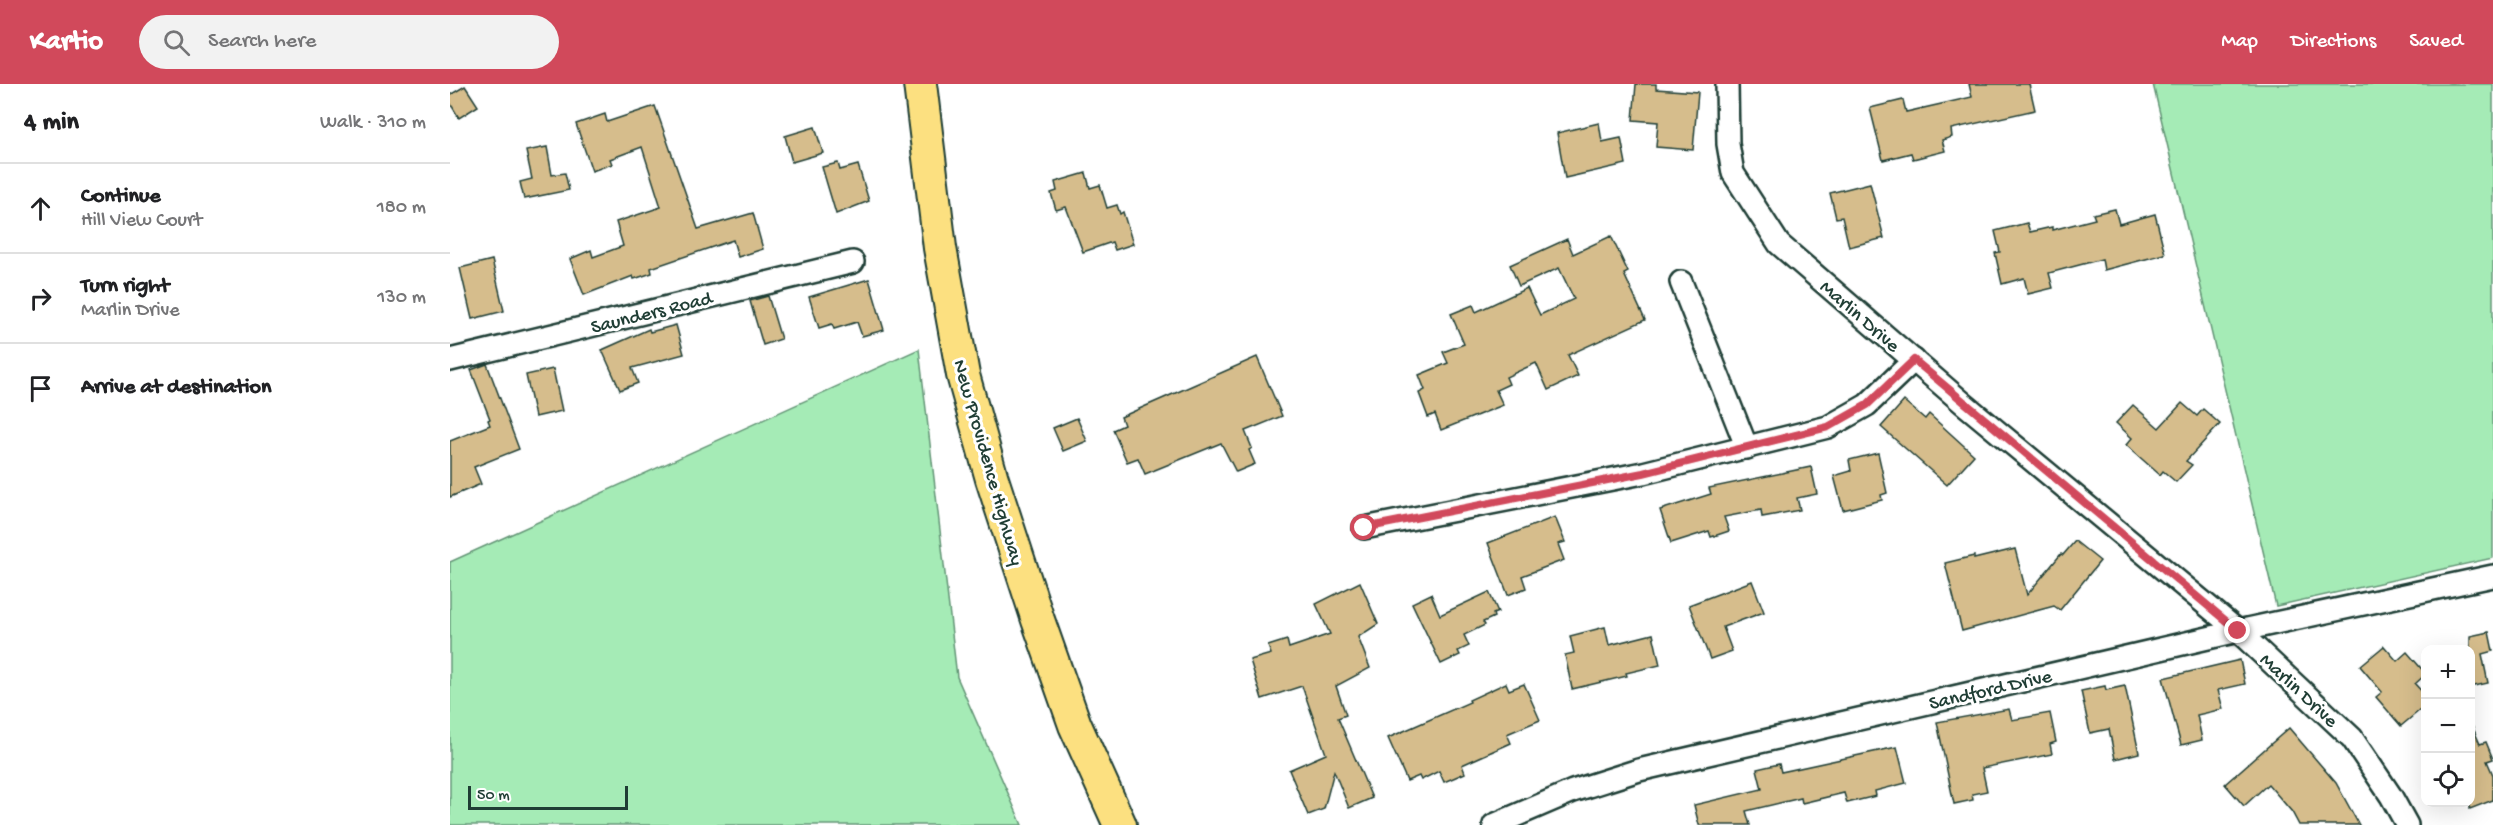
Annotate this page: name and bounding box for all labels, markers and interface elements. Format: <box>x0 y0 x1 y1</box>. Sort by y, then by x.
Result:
search box <box>139 15 559 69</box>
text: Kartio <box>30 26 103 59</box>
icon: search <box>160 26 193 59</box>
text: Search here <box>208 29 316 55</box>
text: Map <box>2221 30 2258 55</box>
text: Directions <box>2291 30 2376 55</box>
text: Saved <box>2409 30 2463 55</box>
text: 4 min <box>24 108 79 139</box>
text: Walk · 310 m <box>320 112 426 135</box>
text: Continue <box>81 184 161 210</box>
icon: ahead <box>24 192 57 225</box>
text: 180 m <box>377 197 426 220</box>
text: Hill View Court <box>81 210 202 233</box>
text: Turn right <box>81 274 169 300</box>
street label: Marlin Drive <box>1814 277 1904 359</box>
icon: right <box>24 282 57 315</box>
text: 130 m <box>377 287 426 310</box>
street label: Saunders Road <box>589 288 717 341</box>
text: Marlin Drive <box>81 300 180 323</box>
street label: New Providence Highway <box>946 357 1027 569</box>
icon: arrive <box>24 372 57 405</box>
text: Arrive at destination <box>81 375 271 401</box>
route start <box>1350 514 1376 540</box>
route end <box>2224 617 2250 643</box>
map controls <box>2421 645 2475 807</box>
button: + <box>2421 645 2475 699</box>
street label: Marlin Drive <box>2254 650 2342 734</box>
street label: Sandford Drive <box>1927 666 2055 717</box>
button: − <box>2421 699 2475 753</box>
button: locate <box>2421 753 2475 807</box>
scale bar <box>468 783 628 810</box>
text: 50 m <box>477 787 510 806</box>

